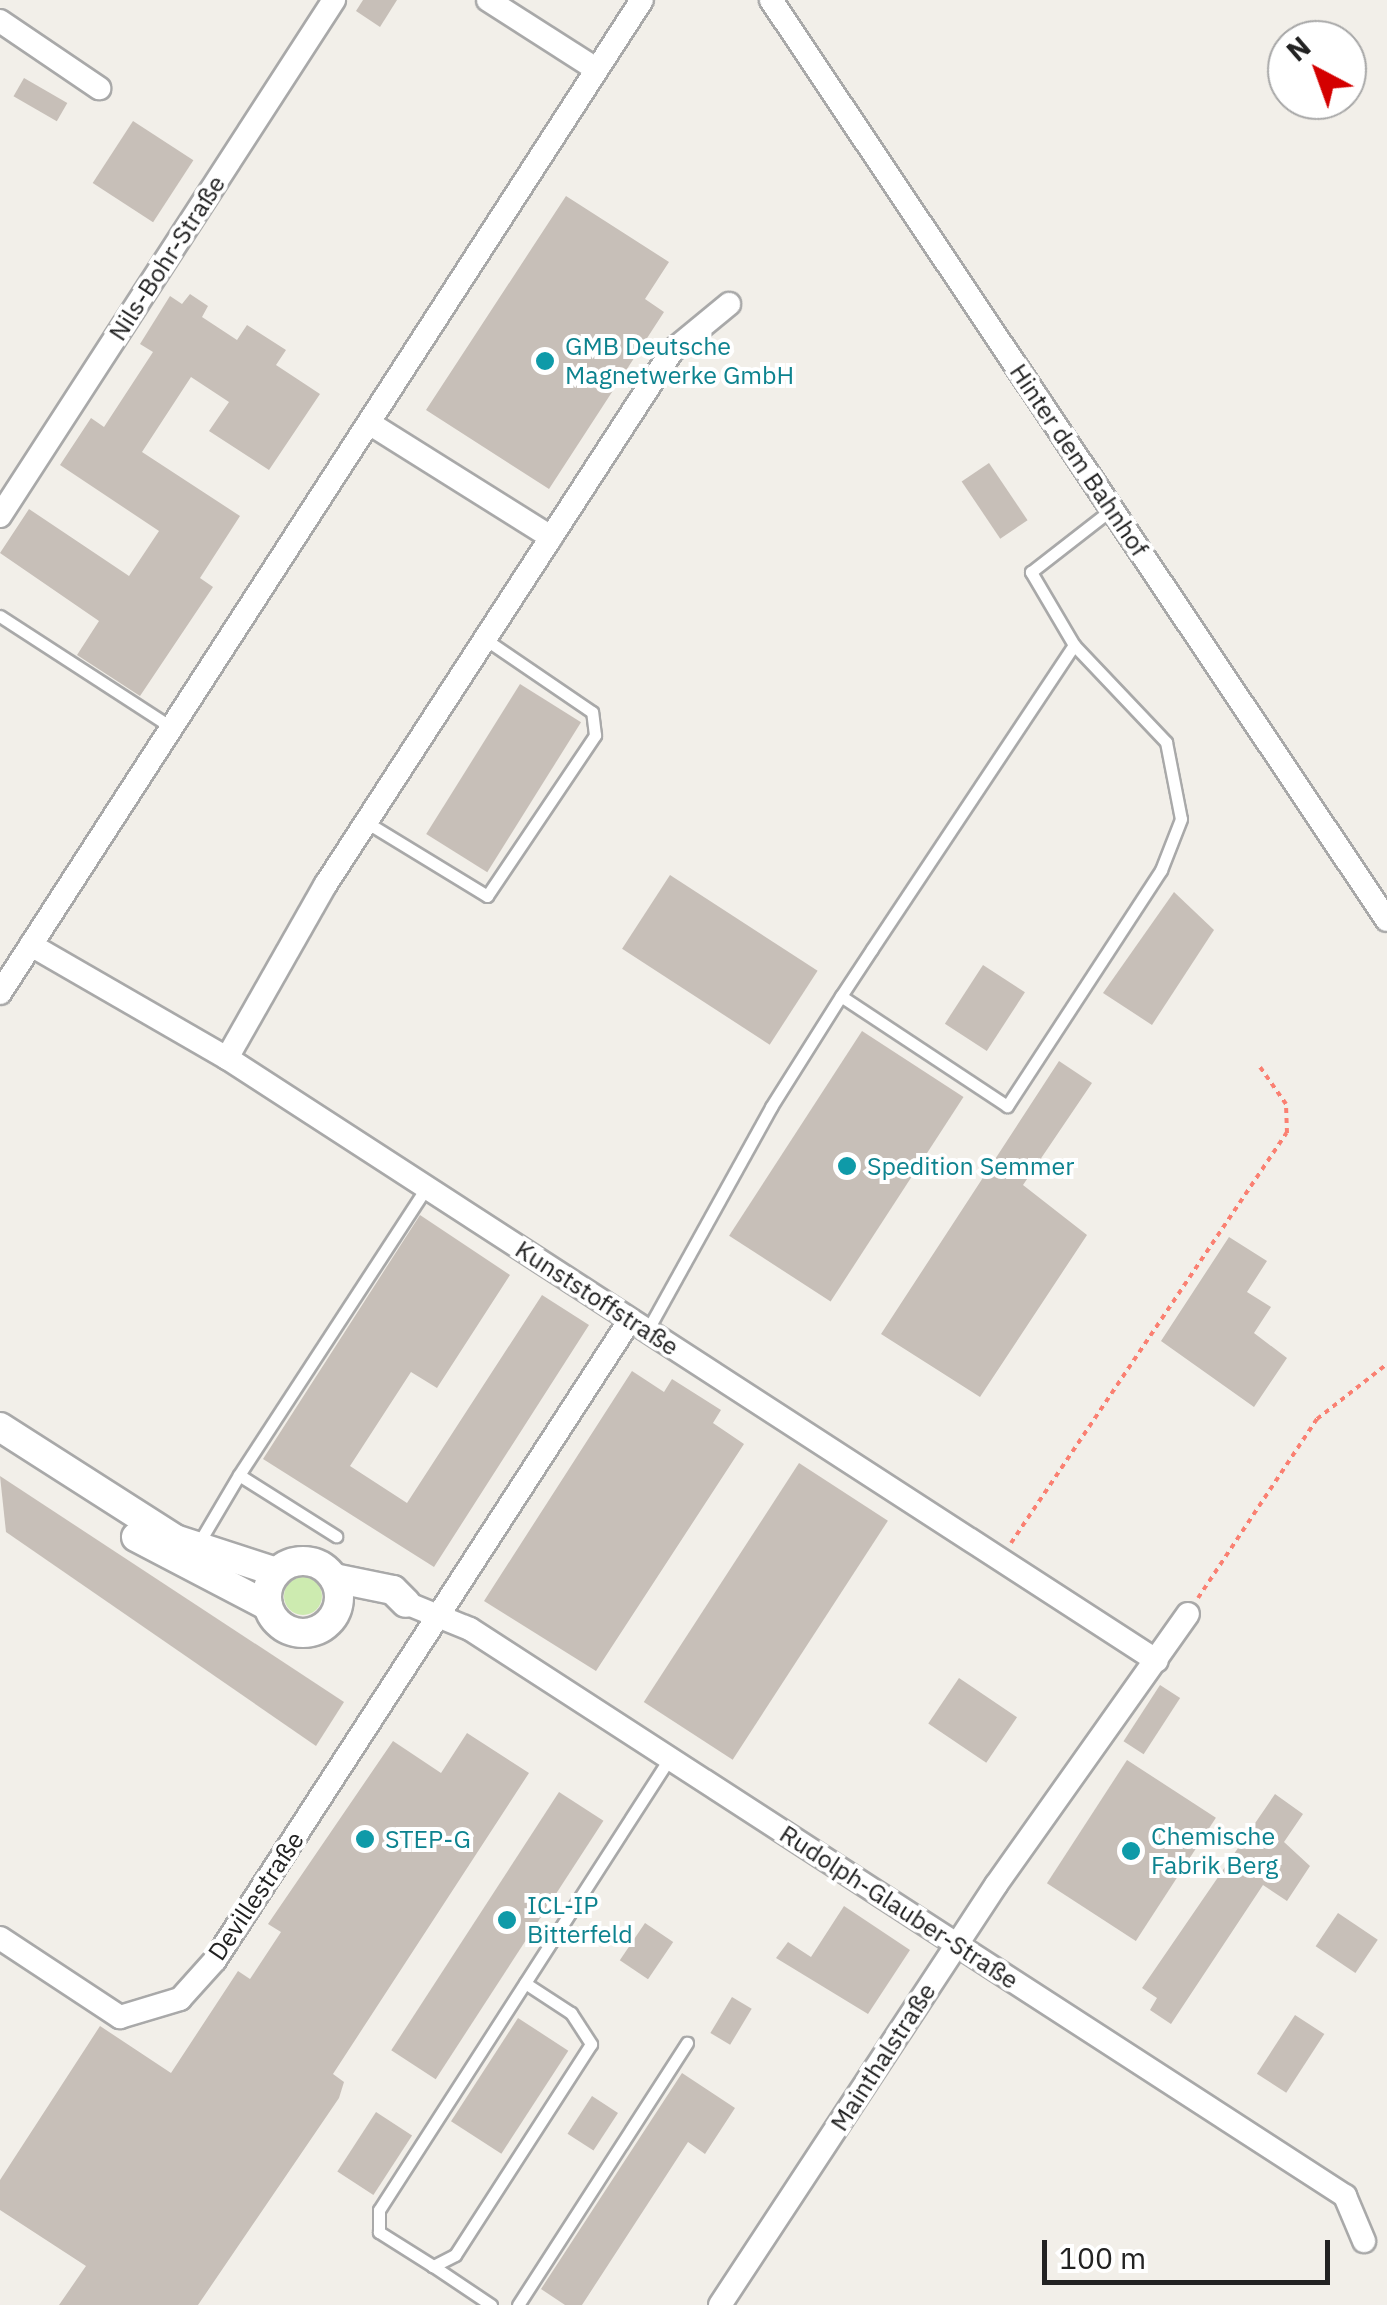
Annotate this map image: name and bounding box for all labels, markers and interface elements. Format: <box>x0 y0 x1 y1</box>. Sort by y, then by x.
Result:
north arrow <box>1267 20 1367 120</box>
text: N <box>1279 28 1318 69</box>
street label: Nils-Bohr-Straße <box>102 170 232 346</box>
place label: GMB Deutsche Magnetwerke GmbH <box>565 332 794 391</box>
marker: GMB Deutsche Magnetwerke GmbH <box>534 350 556 372</box>
street label: Hinter dem Bahnhof <box>1003 358 1155 562</box>
place label: Spedition Semmer <box>867 1151 1074 1181</box>
marker: Spedition Semmer <box>836 1155 858 1177</box>
street label: Kunststoffstraße <box>510 1234 684 1362</box>
street label: Rudolph-Glauber-Straße <box>774 1819 1024 1995</box>
place label: Chemische Fabrik Berg <box>1151 1822 1278 1881</box>
place label: STEP-G <box>385 1824 471 1854</box>
street label: Devillestraße <box>202 1826 310 1966</box>
marker: STEP-G <box>354 1828 376 1850</box>
marker: Chemische Fabrik Berg <box>1120 1840 1142 1862</box>
place label: ICL-IP Bitterfeld <box>527 1891 633 1950</box>
marker: ICL-IP Bitterfeld <box>496 1909 518 1931</box>
street label: Mainthalstraße <box>824 1977 942 2137</box>
scale bar <box>1047 2220 1334 2282</box>
text: 100 m <box>1059 2238 1146 2277</box>

